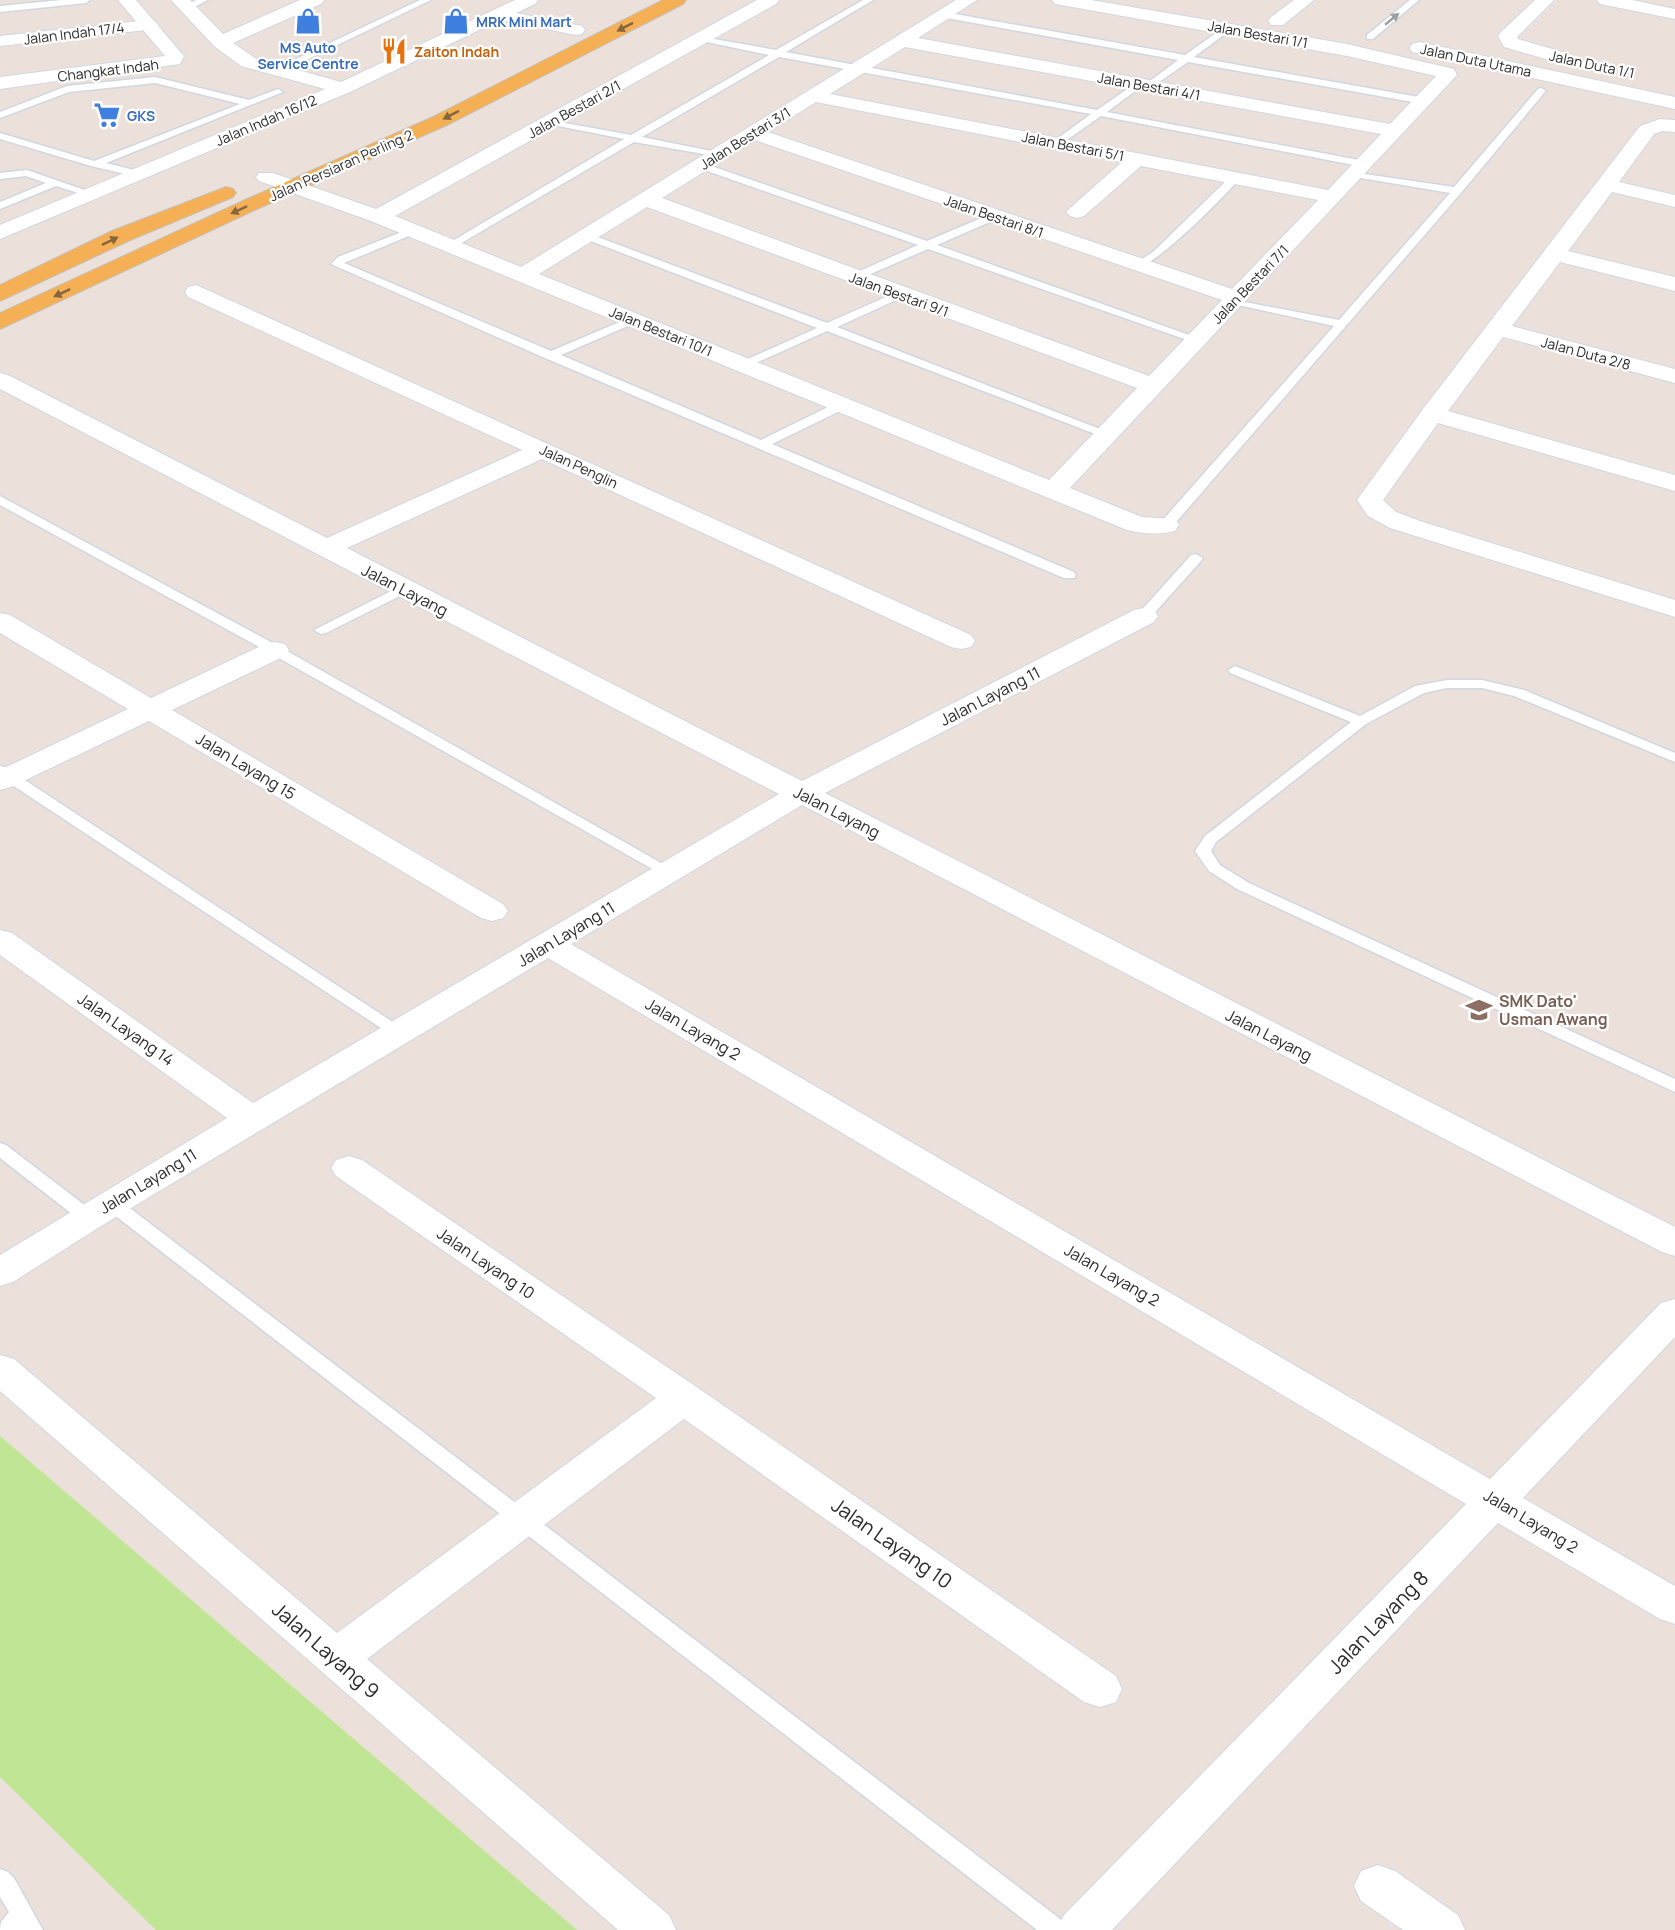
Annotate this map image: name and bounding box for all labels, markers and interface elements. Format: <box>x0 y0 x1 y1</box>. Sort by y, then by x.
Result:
shop icon: MS Auto Service Centre <box>293 6 323 36</box>
shop icon: MRK Mini Mart <box>441 6 471 36</box>
place label: MRK Mini Mart <box>476 12 572 31</box>
one-way arrow <box>1384 12 1400 25</box>
street label: Jalan Bestari 1/1 <box>1206 16 1310 52</box>
street label: Jalan Indah 17/4 <box>23 17 125 49</box>
one-way arrow <box>616 22 633 31</box>
restaurant icon: Zaiton Indah <box>379 36 409 66</box>
place label: MS Auto Service Centre <box>257 38 359 73</box>
street label: Jalan Duta Utama <box>1419 39 1533 81</box>
place label: Zaiton Indah <box>414 42 499 61</box>
street label: Jalan Duta 1/1 <box>1548 46 1636 82</box>
street label: Changkat Indah <box>56 54 160 86</box>
street label: Jalan Bestari 4/1 <box>1096 68 1202 104</box>
street label: Jalan Bestari 2/1 <box>524 75 624 143</box>
street label: Jalan Indah 16/12 <box>213 90 320 150</box>
supermarket icon: GKS <box>92 100 122 130</box>
street label: Jalan Bestari 3/1 <box>696 102 794 174</box>
place label: GKS <box>127 106 155 125</box>
one-way arrow <box>443 111 460 120</box>
street label: Jalan Persiaran Perling 2 <box>266 125 416 205</box>
street label: Jalan Bestari 5/1 <box>1020 127 1126 165</box>
street label: Jalan Bestari 8/1 <box>942 190 1046 242</box>
one-way arrow <box>230 206 247 215</box>
one-way arrow <box>101 237 118 246</box>
street label: Jalan Bestari 7/1 <box>1207 240 1293 328</box>
street label: Jalan Bestari 9/1 <box>847 267 951 321</box>
one-way arrow <box>54 288 71 297</box>
street label: Jalan Bestari 10/1 <box>606 302 716 360</box>
street label: Jalan Duta 2/8 <box>1539 332 1633 374</box>
street label: Jalan Penglin <box>537 440 621 492</box>
street label: Jalan Layang <box>358 559 452 621</box>
street label: Jalan Layang 11 <box>936 661 1044 731</box>
street label: Jalan Layang 15 <box>192 728 300 804</box>
street label: Jalan Layang <box>790 781 884 843</box>
street label: Jalan Layang 11 <box>513 896 619 972</box>
street label: Jalan Layang 14 <box>73 988 179 1070</box>
place label: SMK Dato' Usman Awang <box>1499 990 1608 1030</box>
street label: Jalan Layang 2 <box>641 993 745 1065</box>
school or university icon: SMK Dato' Usman Awang <box>1464 995 1494 1025</box>
street label: Jalan Layang <box>1222 1004 1316 1066</box>
street label: Jalan Layang 11 <box>95 1143 201 1219</box>
street label: Jalan Layang 10 <box>433 1222 539 1304</box>
street label: Jalan Layang 2 <box>1060 1239 1164 1311</box>
street label: Jalan Layang 2 <box>1480 1484 1582 1558</box>
street label: Jalan Layang 10 <box>826 1491 958 1595</box>
street label: Jalan Layang 8 <box>1322 1565 1434 1679</box>
street label: Jalan Layang 9 <box>267 1596 385 1704</box>

